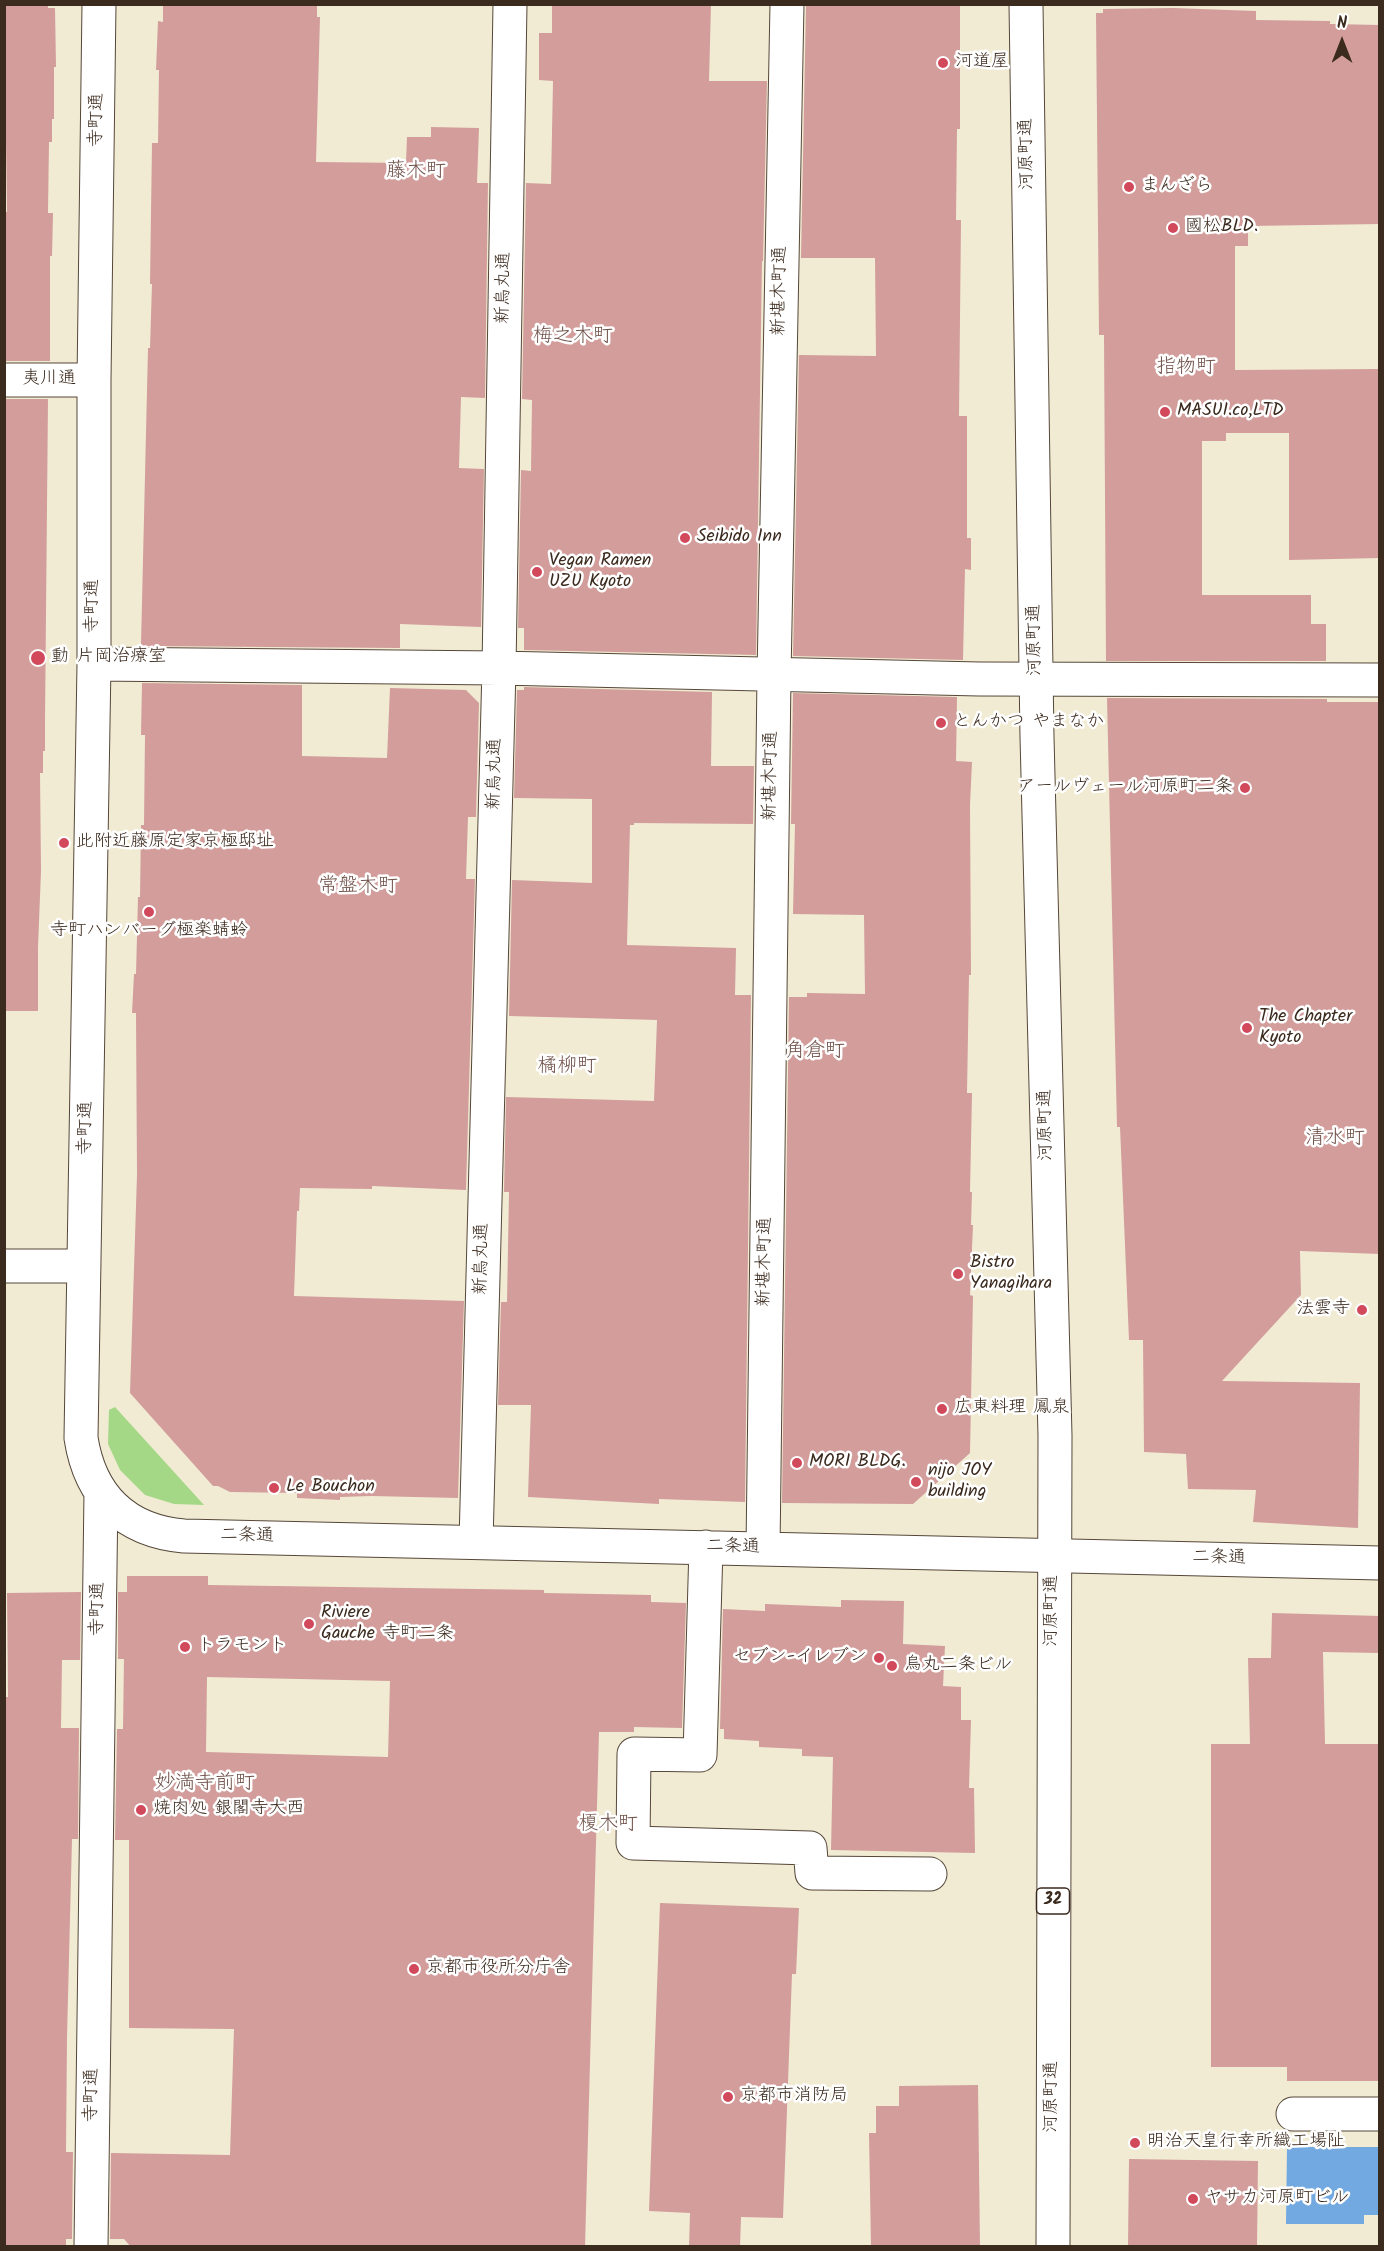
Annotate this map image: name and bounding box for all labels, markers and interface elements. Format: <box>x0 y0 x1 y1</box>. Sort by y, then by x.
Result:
text: N <box>1337 11 1347 36</box>
north arrow <box>1312 12 1372 72</box>
place label: 河道屋 <box>955 52 1009 74</box>
marker: 河道屋 <box>936 56 950 70</box>
street label: 寺町通 <box>87 93 109 147</box>
street label: 河原町通 <box>1017 118 1039 190</box>
district label: 藤木町 <box>386 161 446 185</box>
place label: まんざら <box>1141 176 1213 198</box>
marker: まんざら <box>1122 180 1136 194</box>
place label: 國松BLD. <box>1185 217 1258 239</box>
marker: 國松BLD. <box>1166 221 1180 235</box>
street label: 新堪木町通 <box>769 246 793 336</box>
street label: 新烏丸通 <box>494 252 516 324</box>
district label: 梅之木町 <box>533 326 613 350</box>
district label: 指物町 <box>1156 357 1216 381</box>
street label: 夷川通 <box>22 369 76 391</box>
place label: MASUI.co,LTD <box>1177 401 1284 423</box>
marker: MASUI.co,LTD <box>1158 405 1172 419</box>
place label: Seibido Inn <box>697 527 782 549</box>
marker: Seibido Inn <box>678 531 692 545</box>
place label: Vegan Ramen UZU Kyoto <box>549 551 651 594</box>
marker: Vegan Ramen UZU Kyoto <box>530 565 544 579</box>
street label: 寺町通 <box>83 579 105 633</box>
street label: 河原町通 <box>1025 604 1047 676</box>
place label: 動 片岡治療室 <box>51 647 166 669</box>
marker: 動 片岡治療室 <box>29 649 47 667</box>
place label: とんかつ やまなか <box>953 712 1104 734</box>
marker: とんかつ やまなか <box>934 716 948 730</box>
street label: 新堪木町通 <box>760 731 784 821</box>
street label: 新烏丸通 <box>485 738 507 810</box>
place label: アールヴェール河原町二条 <box>1018 777 1233 799</box>
marker: アールヴェール河原町二条 <box>1238 781 1252 795</box>
place label: 此附近藤原定家京極邸址 <box>76 832 274 854</box>
marker: 此附近藤原定家京極邸址 <box>57 836 71 850</box>
district label: 常盤木町 <box>318 876 398 900</box>
marker: 寺町ハンバーグ極楽蜻蛉 <box>142 905 156 919</box>
place label: 寺町ハンバーグ極楽蜻蛉 <box>50 921 248 943</box>
place label: The Chapter Kyoto <box>1259 1007 1352 1050</box>
marker: The Chapter Kyoto <box>1240 1021 1254 1035</box>
district label: 角倉町 <box>785 1041 845 1065</box>
district label: 橘柳町 <box>537 1056 597 1080</box>
street label: 河原町通 <box>1036 1089 1058 1161</box>
street label: 寺町通 <box>76 1101 98 1155</box>
district label: 清水町 <box>1305 1128 1365 1152</box>
street label: 新堪木町通 <box>754 1217 778 1307</box>
street label: 新烏丸通 <box>472 1223 494 1295</box>
place label: Bistro Yanagihara <box>970 1253 1052 1296</box>
marker: Bistro Yanagihara <box>951 1267 965 1281</box>
place label: 法雲寺 <box>1296 1299 1350 1321</box>
marker: 法雲寺 <box>1355 1303 1369 1317</box>
place label: 広東料理 鳳泉 <box>954 1398 1069 1420</box>
marker: 広東料理 鳳泉 <box>935 1402 949 1416</box>
place label: MORI BLDG. <box>809 1452 906 1474</box>
marker: MORI BLDG. <box>790 1456 804 1470</box>
place label: nijo JOY building <box>928 1461 992 1504</box>
marker: nijo JOY building <box>909 1475 923 1489</box>
place label: Le Bouchon <box>286 1477 375 1499</box>
marker: Le Bouchon <box>267 1481 281 1495</box>
street label: 二条通 <box>220 1526 274 1548</box>
street label: 二条通 <box>706 1537 760 1559</box>
street label: 二条通 <box>1192 1548 1246 1570</box>
street label: 河原町通 <box>1042 1575 1064 1647</box>
street label: 寺町通 <box>88 1582 110 1636</box>
place label: Riviere Gauche 寺町二条 <box>321 1603 454 1646</box>
marker: Riviere Gauche 寺町二条 <box>302 1617 316 1631</box>
place label: トラモント <box>197 1636 287 1658</box>
marker: トラモント <box>178 1640 192 1654</box>
place label: セブン-イレブン <box>733 1647 867 1669</box>
marker: セブン-イレブン <box>872 1651 886 1665</box>
place label: 烏丸二条ビル <box>904 1655 1012 1677</box>
marker: 烏丸二条ビル <box>885 1659 899 1673</box>
district label: 妙満寺前町 <box>155 1773 255 1797</box>
place label: 焼肉処 銀閣寺大西 <box>153 1799 304 1821</box>
marker: 焼肉処 銀閣寺大西 <box>134 1803 148 1817</box>
district label: 榎木町 <box>578 1814 638 1838</box>
road number: 32 <box>1036 1888 1070 1914</box>
place label: 京都市役所分庁舎 <box>426 1958 570 1980</box>
marker: 京都市役所分庁舎 <box>407 1962 421 1976</box>
street label: 河原町通 <box>1042 2061 1064 2133</box>
street label: 寺町通 <box>82 2068 104 2122</box>
place label: 京都市消防局 <box>740 2086 848 2108</box>
marker: 京都市消防局 <box>721 2090 735 2104</box>
place label: 明治天皇行幸所織工場阯 <box>1147 2132 1345 2154</box>
marker: 明治天皇行幸所織工場阯 <box>1128 2136 1142 2150</box>
place label: ヤサカ河原町ビル <box>1205 2188 1349 2210</box>
marker: ヤサカ河原町ビル <box>1186 2192 1200 2206</box>

